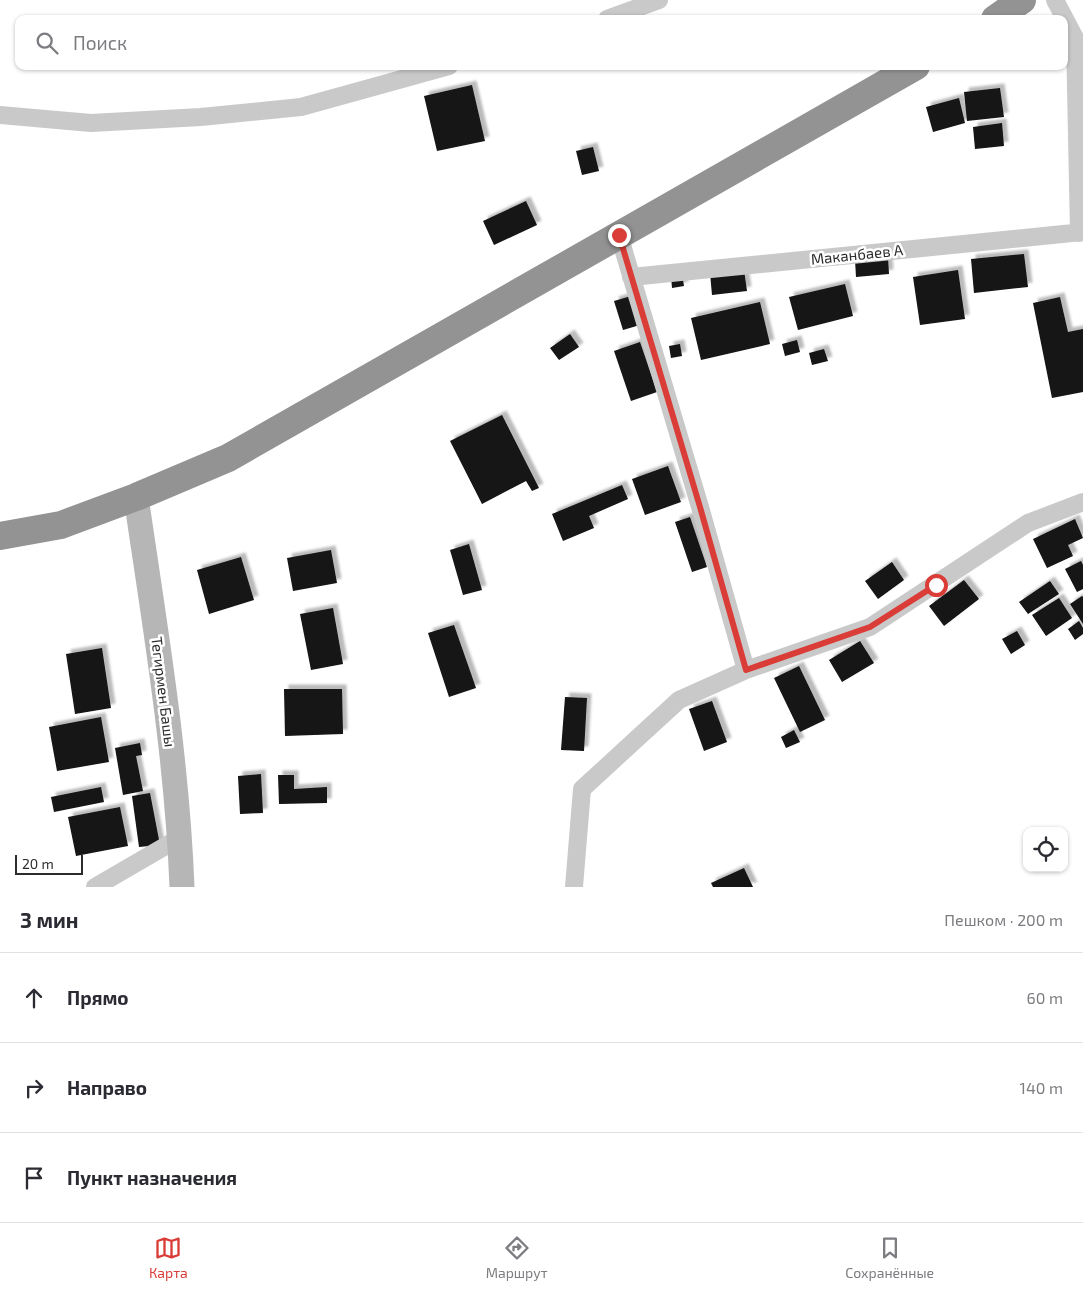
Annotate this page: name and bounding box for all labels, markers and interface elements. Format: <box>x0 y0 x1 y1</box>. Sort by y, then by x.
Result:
search box <box>15 15 1068 70</box>
icon: search <box>33 29 61 57</box>
text: Поиск <box>73 31 127 54</box>
route end <box>608 224 631 247</box>
street label: Маканбаев А <box>810 240 904 268</box>
route start <box>925 574 948 597</box>
street label: Тегирмен Башы <box>148 636 180 748</box>
map controls <box>1023 827 1068 872</box>
button: locate <box>1023 827 1068 872</box>
scale bar <box>15 852 82 875</box>
text: 20 m <box>22 855 54 872</box>
text: 3 мин <box>20 907 78 932</box>
text: Пешком · 200 m <box>944 910 1063 929</box>
icon: ahead <box>20 984 48 1012</box>
text: Прямо <box>67 986 129 1009</box>
text: 60 m <box>1027 988 1063 1007</box>
icon: right <box>20 1074 48 1102</box>
text: Направо <box>67 1076 147 1099</box>
text: 140 m <box>1020 1078 1063 1097</box>
icon: arrive <box>20 1164 48 1192</box>
text: Пункт назначения <box>67 1166 237 1189</box>
tab: Карта <box>149 1234 188 1281</box>
tab: Маршрут <box>486 1234 548 1281</box>
tab: Сохранённые <box>845 1234 934 1281</box>

